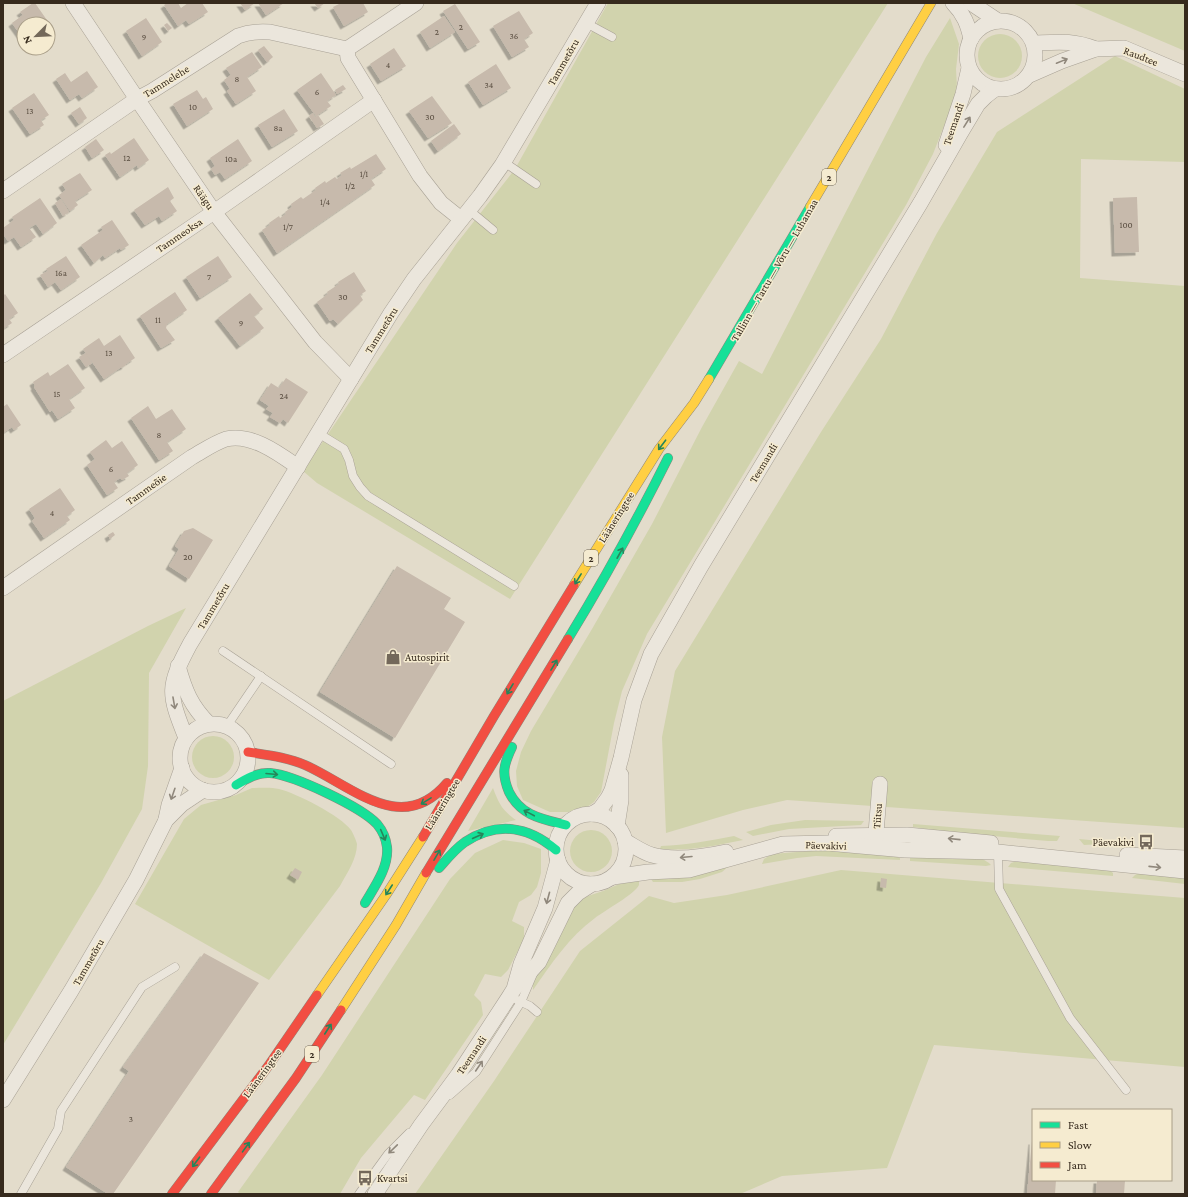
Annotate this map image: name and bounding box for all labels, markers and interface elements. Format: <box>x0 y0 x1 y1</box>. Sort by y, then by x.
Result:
north arrow <box>16 16 56 56</box>
house number: 2 <box>459 22 463 32</box>
house number: 2 <box>435 27 439 37</box>
house number: 36 <box>510 31 519 41</box>
house number: 9 <box>142 32 147 42</box>
text: N <box>20 34 34 46</box>
street label: Tammetõru <box>545 36 581 88</box>
street label: Raudtee <box>1122 44 1160 68</box>
one-way arrow <box>1056 57 1068 64</box>
house number: 4 <box>386 60 391 70</box>
street label: Tammelehe <box>141 62 191 100</box>
house number: 8 <box>235 74 240 84</box>
house number: 34 <box>485 80 494 90</box>
house number: 6 <box>315 87 320 97</box>
street label: Teemandi <box>940 101 966 147</box>
house number: 10 <box>189 102 197 112</box>
house number: 13 <box>26 106 34 116</box>
house number: 30 <box>425 112 435 122</box>
one-way arrow <box>964 116 972 128</box>
house number: 8a <box>273 123 283 133</box>
house number: 12 <box>123 153 131 163</box>
house number: 10a <box>225 154 237 164</box>
house number: 1/1 <box>360 169 368 179</box>
road number: 2 <box>822 169 836 185</box>
house number: 1/2 <box>345 181 355 191</box>
street label: Räägu <box>190 182 217 212</box>
house number: 1/4 <box>320 197 330 207</box>
street label: Tallinn — Tartu — Võru — Luhamaa <box>728 197 820 343</box>
street label: Tammeoksa <box>154 215 204 255</box>
house number: 100 <box>1119 220 1133 230</box>
house number: 1/7 <box>283 222 293 232</box>
house number: 16a <box>55 268 67 278</box>
house number: 7 <box>207 272 211 282</box>
house number: 30 <box>338 292 348 302</box>
street label: Tammetõru <box>362 305 400 355</box>
house number: 11 <box>155 315 161 325</box>
house number: 9 <box>239 318 244 328</box>
house number: 13 <box>105 348 113 358</box>
house number: 15 <box>53 389 61 399</box>
house number: 24 <box>280 391 289 401</box>
house number: 8 <box>157 430 162 440</box>
one-way arrow <box>658 439 666 450</box>
street label: Teemandi <box>747 441 779 485</box>
house number: 6 <box>109 464 114 474</box>
street label: Tammeõie <box>124 471 169 507</box>
street label: Lääneringtee <box>596 489 637 545</box>
house number: 4 <box>50 508 55 518</box>
one-way arrow <box>616 547 624 559</box>
road number: 2 <box>584 550 598 566</box>
house number: 20 <box>183 552 193 562</box>
one-way arrow <box>574 573 582 584</box>
street label: Tammetõru <box>194 580 232 631</box>
shop icon: Autospirit <box>384 648 402 666</box>
place label: Autospirit <box>405 651 450 664</box>
one-way arrow <box>550 660 558 671</box>
one-way arrow <box>506 683 514 694</box>
one-way arrow <box>170 696 178 709</box>
one-way arrow <box>265 770 278 778</box>
street label: Lääneringtee <box>422 776 463 832</box>
one-way arrow <box>168 787 176 799</box>
one-way arrow <box>421 797 432 805</box>
street label: Tiitsu <box>870 803 884 829</box>
one-way arrow <box>523 809 535 816</box>
one-way arrow <box>380 828 387 840</box>
one-way arrow <box>472 832 484 839</box>
bus stop icon: Päevakivi <box>1137 833 1155 851</box>
one-way arrow <box>948 836 961 843</box>
place label: Päevakivi <box>1093 836 1134 848</box>
street label: Päevakivi <box>805 838 847 852</box>
one-way arrow <box>434 849 442 861</box>
one-way arrow <box>680 853 693 860</box>
one-way arrow <box>1148 864 1161 871</box>
one-way arrow <box>385 884 393 895</box>
one-way arrow <box>544 891 551 904</box>
street label: Tammetõru <box>70 936 106 988</box>
one-way arrow <box>325 1023 333 1035</box>
street label: Teemandi <box>454 1033 488 1076</box>
street label: Lääneringtee <box>240 1046 285 1100</box>
road number: 2 <box>305 1046 319 1062</box>
one-way arrow <box>475 1061 483 1072</box>
legend <box>1032 1109 1172 1181</box>
house number: 3 <box>129 1114 133 1124</box>
text: Fast <box>1068 1118 1089 1132</box>
text: Slow <box>1068 1138 1092 1152</box>
one-way arrow <box>241 1142 250 1153</box>
one-way arrow <box>388 1144 398 1154</box>
one-way arrow <box>192 1156 200 1167</box>
text: Jam <box>1067 1158 1087 1172</box>
bus stop icon: Kvartsi <box>356 1169 374 1187</box>
place label: Kvartsi <box>377 1172 408 1184</box>

